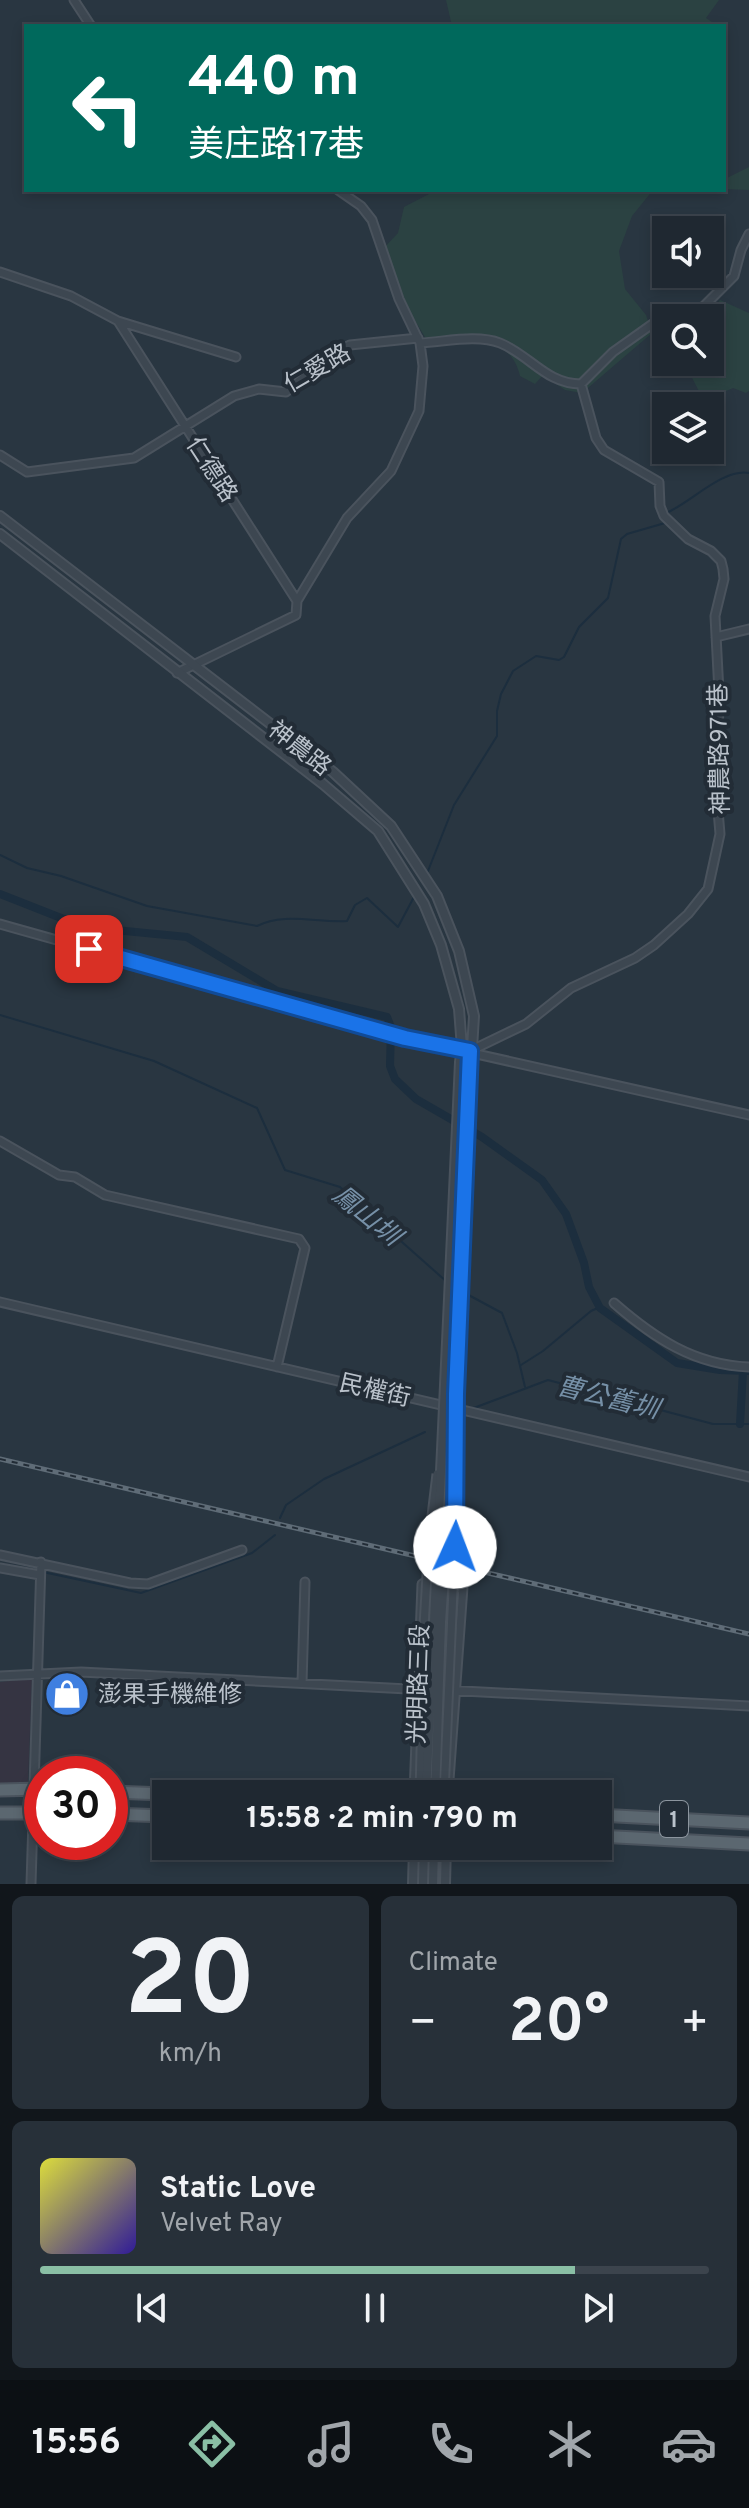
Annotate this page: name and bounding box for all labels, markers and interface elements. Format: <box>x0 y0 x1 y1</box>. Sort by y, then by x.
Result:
text: 440 m <box>188 45 360 115</box>
icon: left <box>56 56 160 160</box>
text: 美庄路17巷 <box>188 124 364 170</box>
map controls <box>652 216 724 464</box>
button: sound <box>652 216 724 288</box>
button: search <box>652 304 724 376</box>
street label: 仁愛路 <box>279 339 357 401</box>
button: layers <box>652 392 724 464</box>
street label: 仁德路 <box>178 432 243 508</box>
street label: 神農路971巷 <box>705 683 737 815</box>
street label: 神農路 <box>261 716 336 784</box>
pin <box>55 915 123 983</box>
icon: arrive <box>67 927 111 971</box>
water label: 鳳山圳 <box>325 1180 409 1257</box>
street label: 民權街 <box>336 1369 413 1415</box>
water label: 曹公舊圳 <box>553 1371 666 1429</box>
position arrow <box>413 1505 497 1589</box>
street label: 光明路三段 <box>403 1624 437 1745</box>
shop icon: 澎果手機維修 <box>43 1670 91 1718</box>
place label: 澎果手機維修 <box>98 1681 242 1711</box>
speed limit sign: 30 <box>24 1756 128 1860</box>
text: 15:58 · 2 min · 790 m <box>246 1801 518 1838</box>
road number: 1 <box>660 1801 688 1837</box>
text: 20 <box>124 1920 256 2052</box>
text: Climate <box>409 1947 498 1980</box>
text: 20° <box>508 1987 609 2063</box>
text: − <box>409 1997 437 2053</box>
text: + <box>681 1997 709 2053</box>
text: km/h <box>159 2038 222 2071</box>
text: Static Love <box>160 2171 316 2208</box>
text: Velvet Ray <box>160 2208 283 2241</box>
icon: previous <box>130 2286 174 2330</box>
icon: pause <box>353 2286 397 2330</box>
icon: next <box>576 2286 620 2330</box>
icon: directions <box>184 2416 240 2472</box>
icon: music <box>303 2416 359 2472</box>
icon: phone <box>423 2416 479 2472</box>
icon: climate <box>542 2416 598 2472</box>
icon: car <box>661 2416 717 2472</box>
text: 15:56 <box>32 2421 121 2467</box>

